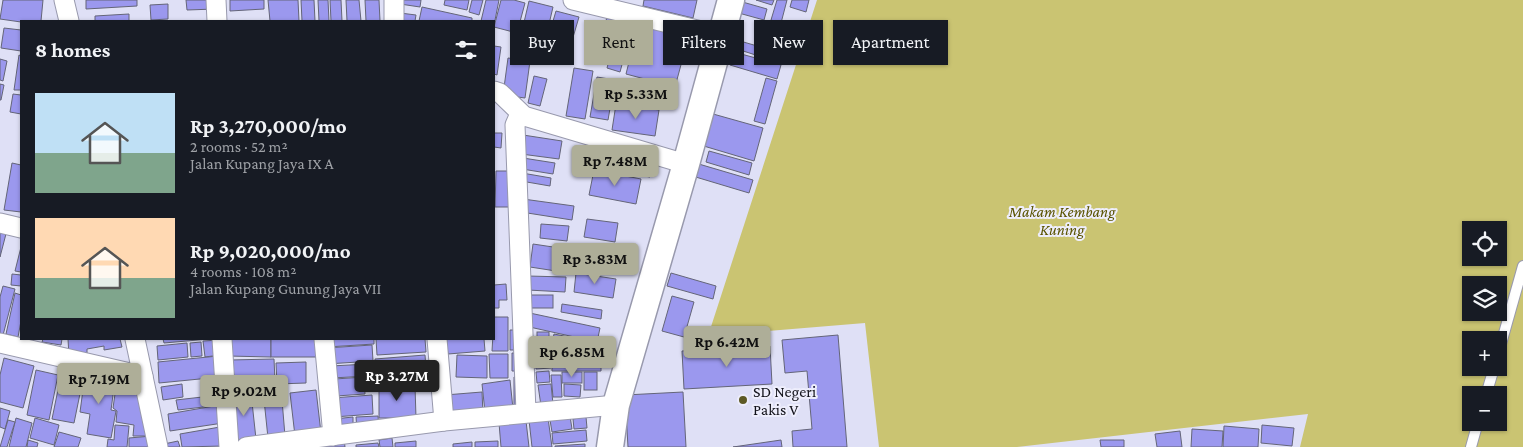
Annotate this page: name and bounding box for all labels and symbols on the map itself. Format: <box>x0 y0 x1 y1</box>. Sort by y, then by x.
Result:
pin: Rp 5.33M <box>584 78 688 120</box>
pin: Rp 7.48M <box>563 144 667 187</box>
park label: Makam Kembang Kuning <box>1008 203 1116 239</box>
pin: Rp 3.83M <box>543 242 647 285</box>
pin: Rp 6.42M <box>675 326 779 368</box>
pin: Rp 6.85M <box>520 336 624 378</box>
pin: Rp 3.27M <box>345 360 449 402</box>
pin: Rp 7.19M <box>47 362 151 405</box>
pin: Rp 9.02M <box>192 374 296 417</box>
place label: SD Negeri Pakis V <box>753 383 816 418</box>
marker: SD Negeri Pakis V <box>737 394 749 406</box>

